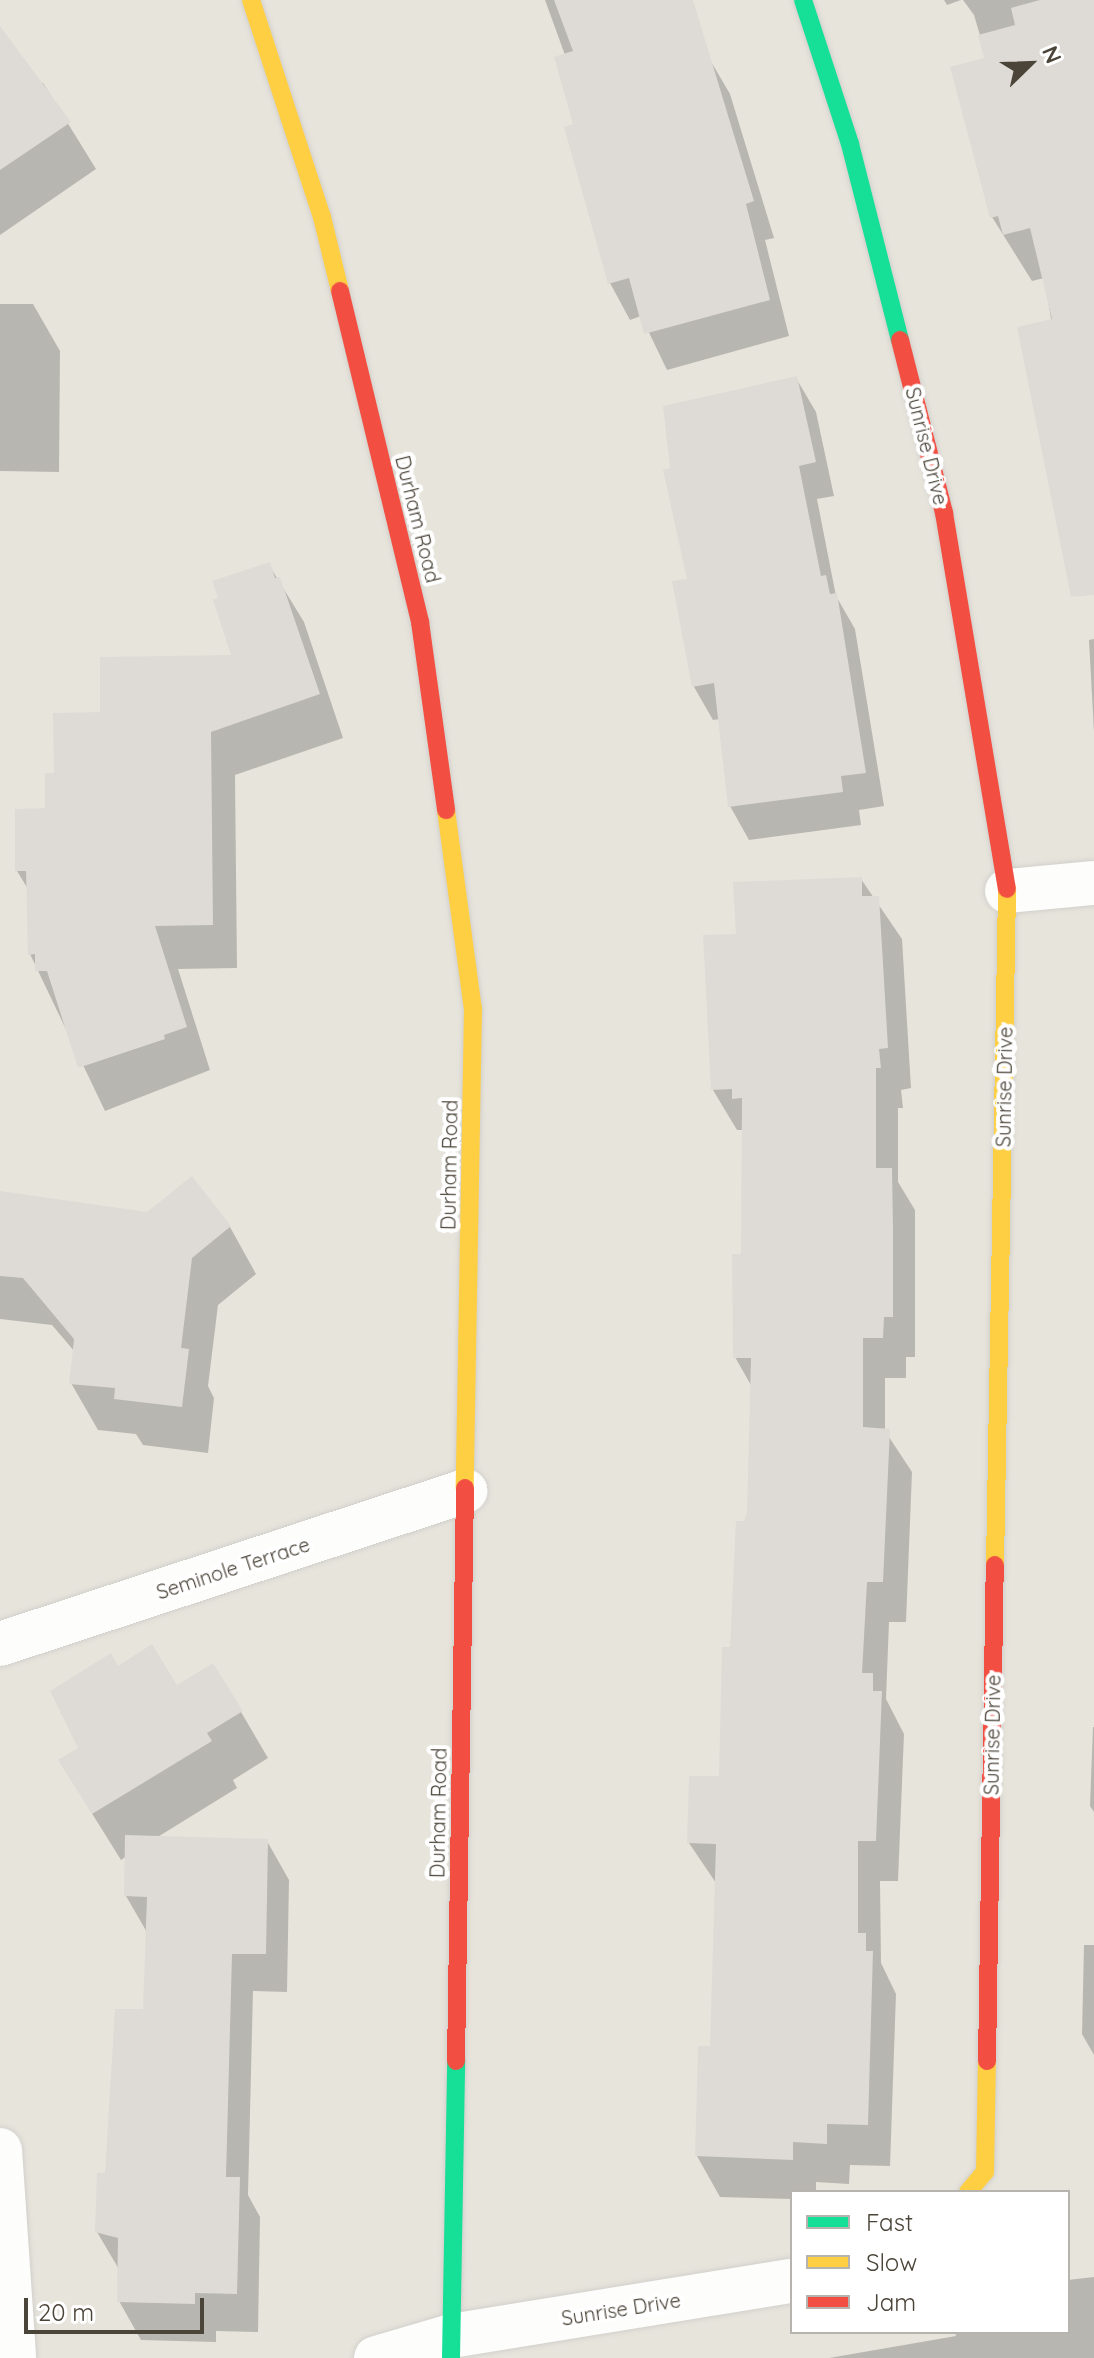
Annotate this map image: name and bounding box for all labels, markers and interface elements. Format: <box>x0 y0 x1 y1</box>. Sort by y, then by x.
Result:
north arrow <box>990 24 1070 104</box>
text: N <box>1036 42 1068 68</box>
street label: Sunrise Drive <box>901 385 953 507</box>
street label: Durham Road <box>391 453 445 585</box>
street label: Sunrise Drive <box>991 1027 1017 1147</box>
street label: Durham Road <box>436 1100 462 1230</box>
street label: Seminole Terrace <box>153 1532 313 1604</box>
street label: Sunrise Drive <box>979 1675 1005 1795</box>
street label: Durham Road <box>425 1748 451 1878</box>
legend <box>790 2190 1070 2334</box>
text: Fast <box>866 2207 913 2237</box>
text: Slow <box>866 2247 917 2277</box>
scale bar <box>28 2282 208 2332</box>
text: Jam <box>866 2287 916 2317</box>
street label: Sunrise Drive <box>560 2288 682 2330</box>
text: 20 m <box>38 2297 94 2327</box>

